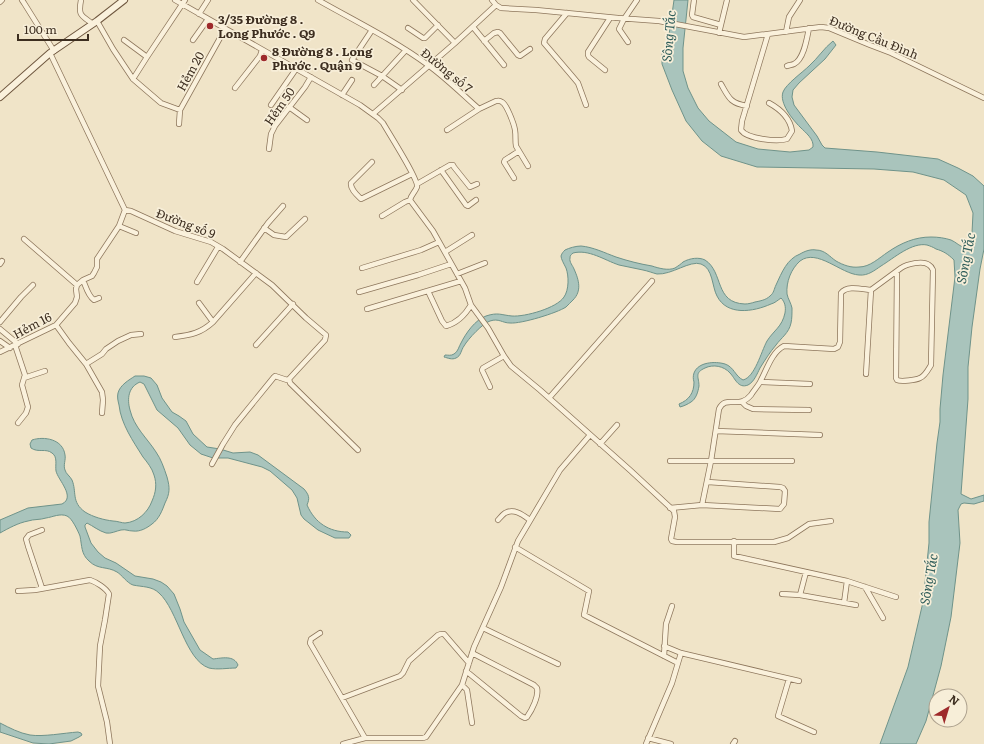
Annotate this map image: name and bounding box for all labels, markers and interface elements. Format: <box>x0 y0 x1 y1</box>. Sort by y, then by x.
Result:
water label: Sông Tắc <box>656 9 680 63</box>
place label: 3/35 Đường 8 . Long Phước . Q9 <box>218 10 315 42</box>
street label: Đường Cầu Đình <box>827 11 921 63</box>
scale bar <box>18 16 88 42</box>
text: 100 m <box>24 20 57 38</box>
marker: 3/35 Đường 8 . Long Phước . Q9 <box>205 21 215 31</box>
place label: 8 Đường 8 . Long Phước . Quận 9 <box>272 42 373 74</box>
street label: Đường số 7 <box>417 43 477 97</box>
street label: Hẻm 20 <box>172 48 208 94</box>
marker: 8 Đường 8 . Long Phước . Quận 9 <box>259 53 269 63</box>
street label: Hẻm 50 <box>259 83 299 129</box>
street label: Đường số 9 <box>154 203 218 243</box>
water label: Sông Tắc <box>951 231 979 285</box>
street label: Hẻm 16 <box>9 307 55 343</box>
water label: Sông Tắc <box>914 552 942 606</box>
north arrow <box>928 688 968 728</box>
text: N <box>946 690 963 708</box>

